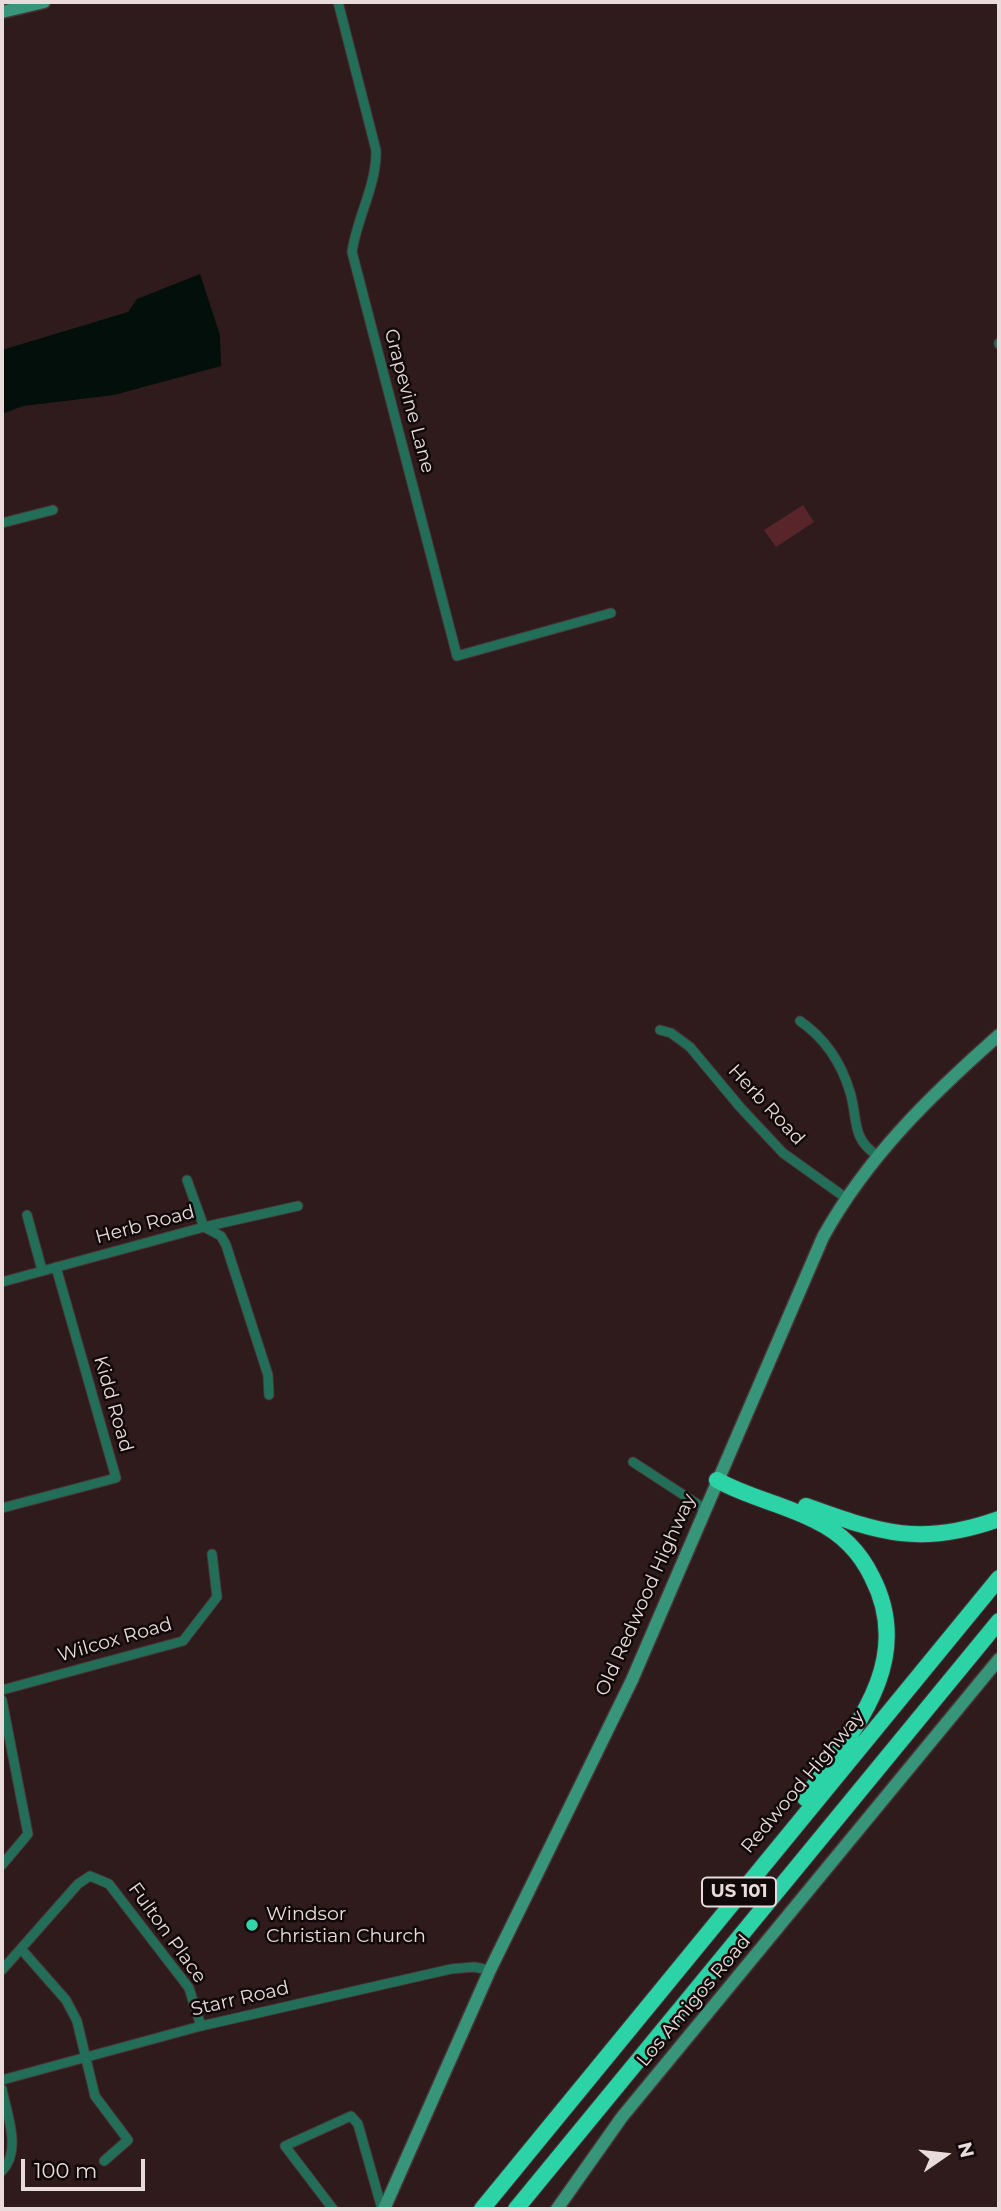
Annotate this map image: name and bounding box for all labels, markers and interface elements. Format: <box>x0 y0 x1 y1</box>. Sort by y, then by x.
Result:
street label: Grapevine Lane <box>379 326 439 476</box>
street label: Herb Road <box>723 1060 809 1150</box>
street label: Herb Road <box>93 1201 197 1249</box>
street label: Kidd Road <box>88 1353 138 1455</box>
street label: Old Redwood Highway <box>591 1490 701 1700</box>
street label: Wilcox Road <box>55 1613 175 1667</box>
street label: Redwood Highway <box>736 1706 870 1858</box>
street label: Fulton Place <box>123 1878 211 1988</box>
road number: US 101 <box>702 1878 776 1906</box>
place label: Windsor Christian Church <box>266 1903 426 1947</box>
marker: Windsor Christian Church <box>244 1917 260 1933</box>
street label: Los Amigos Road <box>632 1930 756 2072</box>
street label: Starr Road <box>189 1977 291 2021</box>
north arrow <box>910 2120 980 2190</box>
text: N <box>953 2140 979 2160</box>
scale bar <box>24 2144 149 2188</box>
text: 100 m <box>34 2158 97 2183</box>

